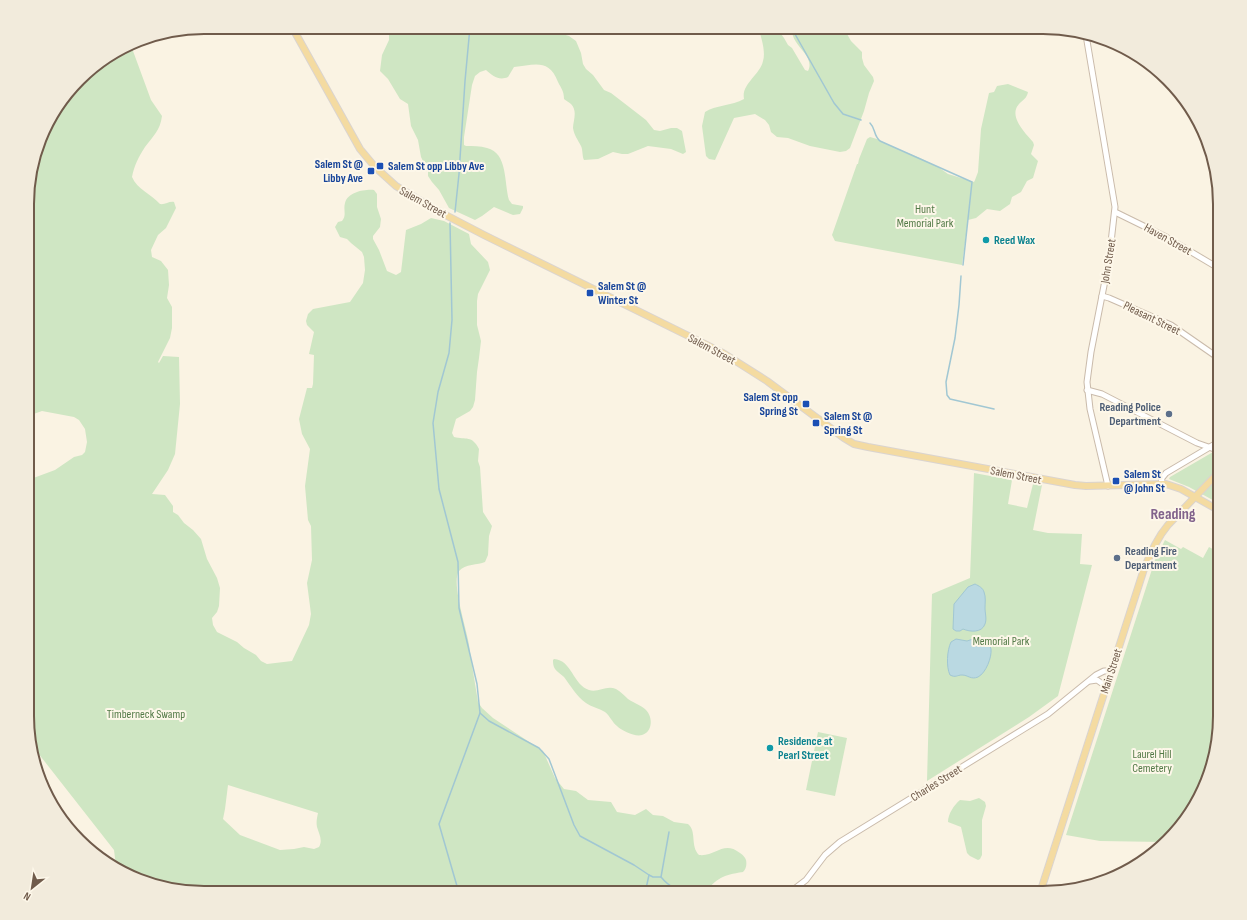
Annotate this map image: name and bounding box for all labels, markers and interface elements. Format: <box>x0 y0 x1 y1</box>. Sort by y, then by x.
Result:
place label: Salem St @ Libby Ave <box>315 157 363 186</box>
place label: Salem St opp Libby Ave <box>388 159 484 174</box>
marker: Salem St opp Libby Ave <box>375 161 385 171</box>
marker: Salem St @ Libby Ave <box>366 166 376 176</box>
street label: Salem Street <box>396 183 449 222</box>
park label: Hunt Memorial Park <box>897 202 954 231</box>
street label: Haven Street <box>1141 220 1195 259</box>
place label: Reed Wax <box>994 233 1035 248</box>
marker: Reed Wax <box>981 235 991 245</box>
street label: John Street <box>1097 237 1119 285</box>
place label: Salem St @ Winter St <box>598 279 646 308</box>
marker: Salem St @ Winter St <box>585 288 595 298</box>
street label: Pleasant Street <box>1121 298 1183 339</box>
street label: Salem Street <box>685 331 738 368</box>
place label: Salem St opp Spring St <box>743 390 798 419</box>
marker: Salem St opp Spring St <box>801 399 811 409</box>
place label: Reading Police Department <box>1099 400 1161 429</box>
place label: Salem St @ Spring St <box>824 409 872 438</box>
marker: Reading Police Department <box>1164 409 1174 419</box>
marker: Salem St @ Spring St <box>811 418 821 428</box>
street label: Salem Street <box>989 463 1043 488</box>
place label: Salem St @ John St <box>1124 467 1165 496</box>
marker: Salem St @ John St <box>1111 476 1121 486</box>
district label: Reading <box>1150 505 1196 524</box>
place label: Reading Fire Department <box>1125 544 1177 573</box>
marker: Reading Fire Department <box>1112 553 1122 563</box>
park label: Memorial Park <box>973 634 1030 649</box>
street label: Main Street <box>1097 646 1126 696</box>
park label: Timberneck Swamp <box>107 707 185 722</box>
place label: Residence at Pearl Street <box>778 734 833 763</box>
marker: Residence at Pearl Street <box>765 743 775 753</box>
park label: Laurel Hill Cemetery <box>1132 747 1172 776</box>
street label: Charles Street <box>908 762 965 805</box>
north arrow <box>12 868 52 908</box>
text: N <box>21 889 33 903</box>

